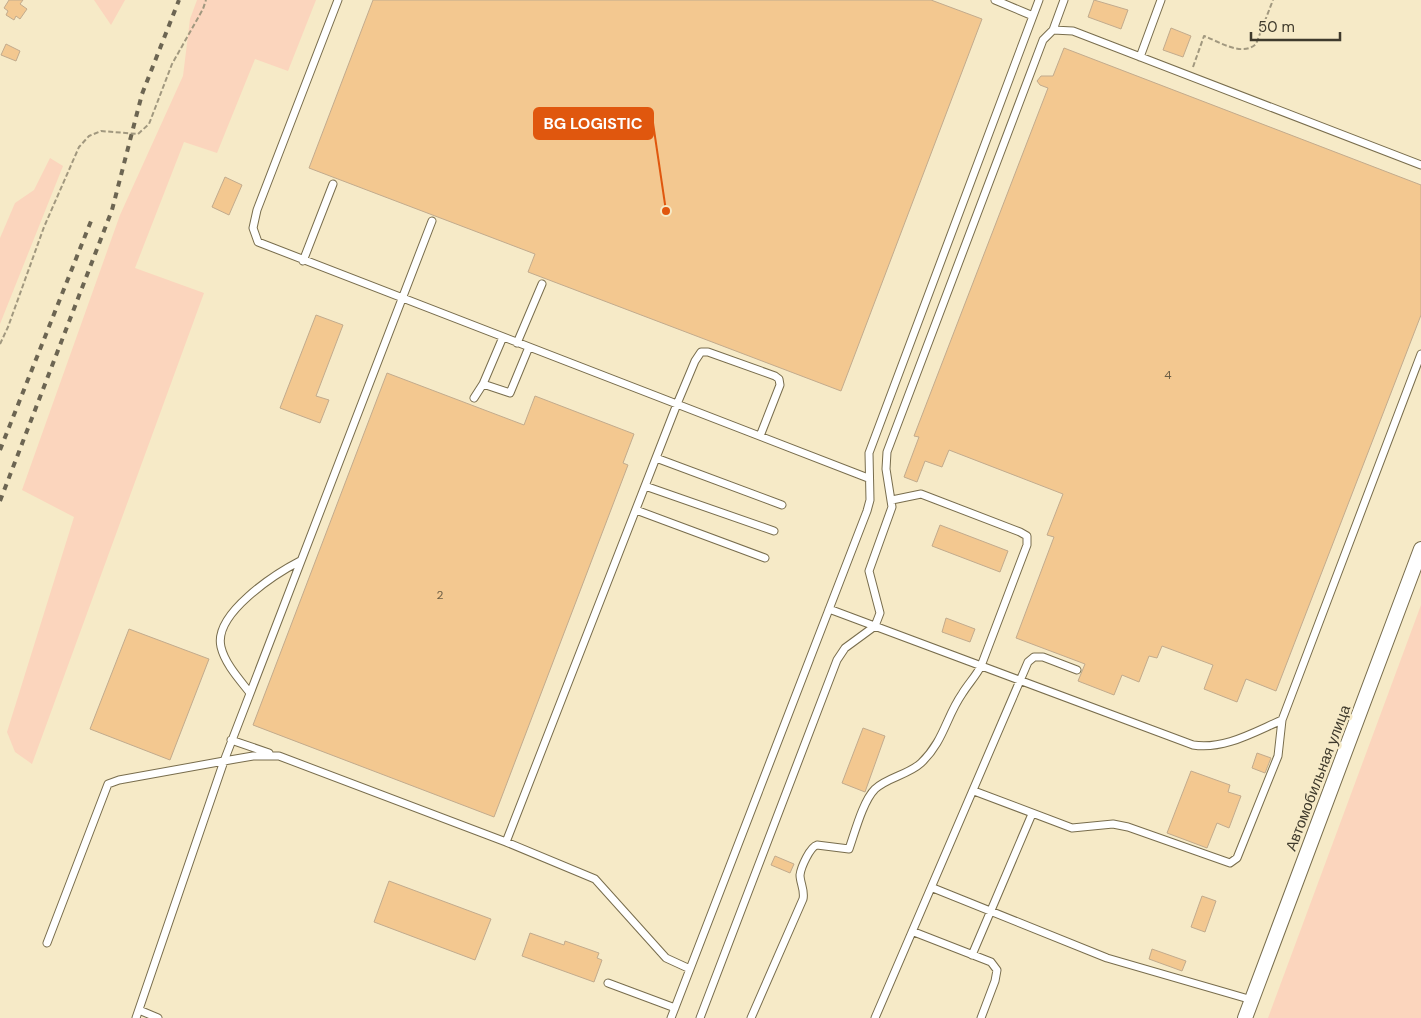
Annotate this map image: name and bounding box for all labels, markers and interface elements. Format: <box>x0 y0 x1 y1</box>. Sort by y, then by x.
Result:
scale bar <box>1251 10 1340 42</box>
text: 50 m <box>1258 17 1295 37</box>
callout: BG LOGISTIC <box>534 108 653 139</box>
text: BG LOGISTIC <box>544 113 643 134</box>
house number: 4 <box>1164 367 1172 383</box>
house number: 2 <box>437 587 444 603</box>
street label: Автомобильная улица <box>1281 702 1355 854</box>

